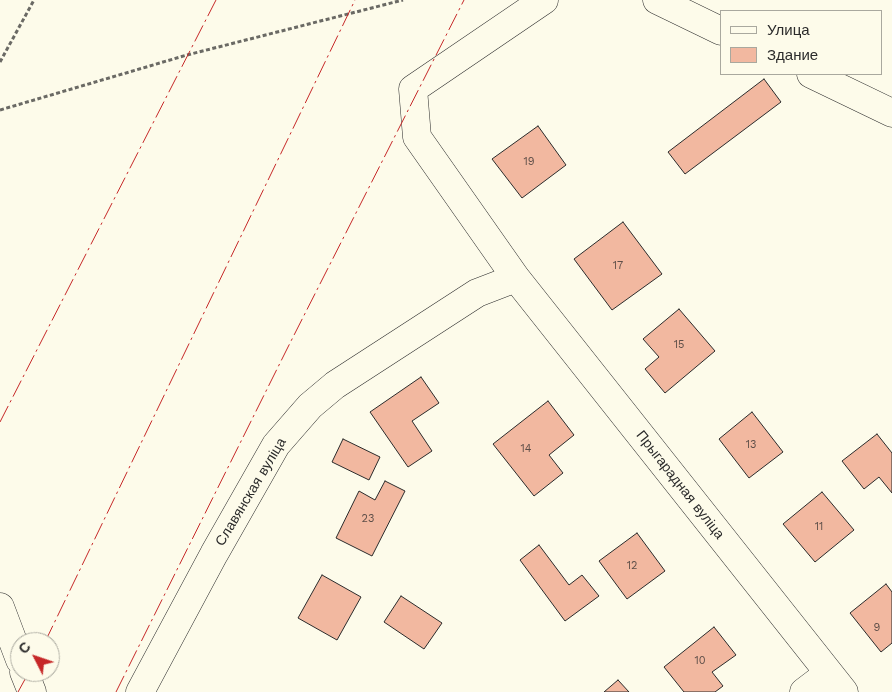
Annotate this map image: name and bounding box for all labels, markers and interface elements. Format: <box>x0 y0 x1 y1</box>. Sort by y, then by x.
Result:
legend <box>720 10 882 75</box>
text: Улица <box>767 21 810 39</box>
text: Здание <box>767 46 818 64</box>
house number: 19 <box>523 155 535 169</box>
house number: 17 <box>613 259 623 273</box>
house number: 15 <box>674 338 684 352</box>
street label: Прыгарадная вуліца <box>632 427 728 543</box>
street label: Славянская вуліца <box>212 435 290 549</box>
house number: 13 <box>746 438 756 452</box>
house number: 14 <box>520 442 532 456</box>
house number: 23 <box>362 512 374 526</box>
house number: 11 <box>815 520 823 534</box>
house number: 12 <box>627 559 637 573</box>
house number: 9 <box>874 621 880 635</box>
north arrow <box>10 632 60 682</box>
text: С <box>15 639 34 657</box>
house number: 10 <box>694 654 706 668</box>

